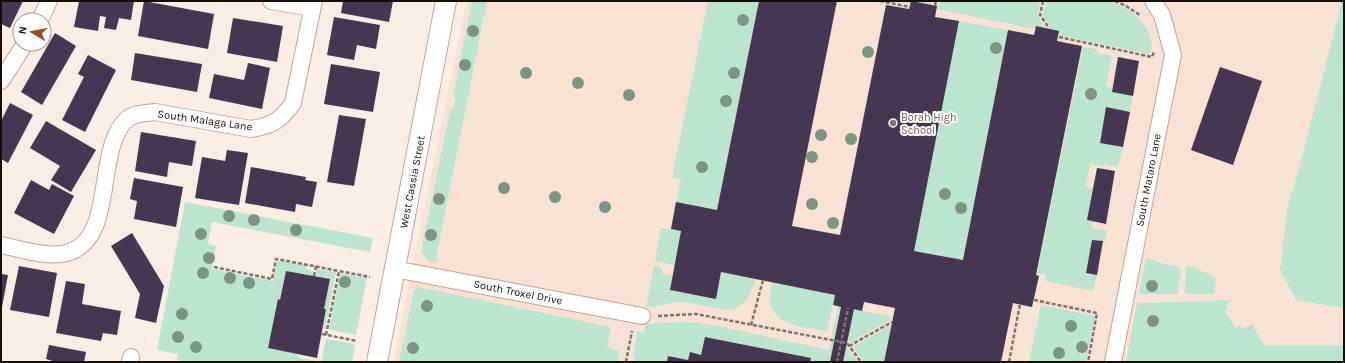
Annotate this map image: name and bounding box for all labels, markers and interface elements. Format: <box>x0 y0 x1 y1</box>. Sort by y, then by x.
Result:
north arrow <box>12 12 52 52</box>
text: N <box>16 25 30 35</box>
street label: South Malaga Lane <box>157 107 254 134</box>
place label: Borah High School <box>901 111 957 137</box>
marker: Borah High School <box>888 118 898 128</box>
street label: South Mataro Lane <box>1133 132 1164 228</box>
street label: West Cassia Street <box>397 135 428 230</box>
street label: South Troxel Drive <box>472 278 564 308</box>

